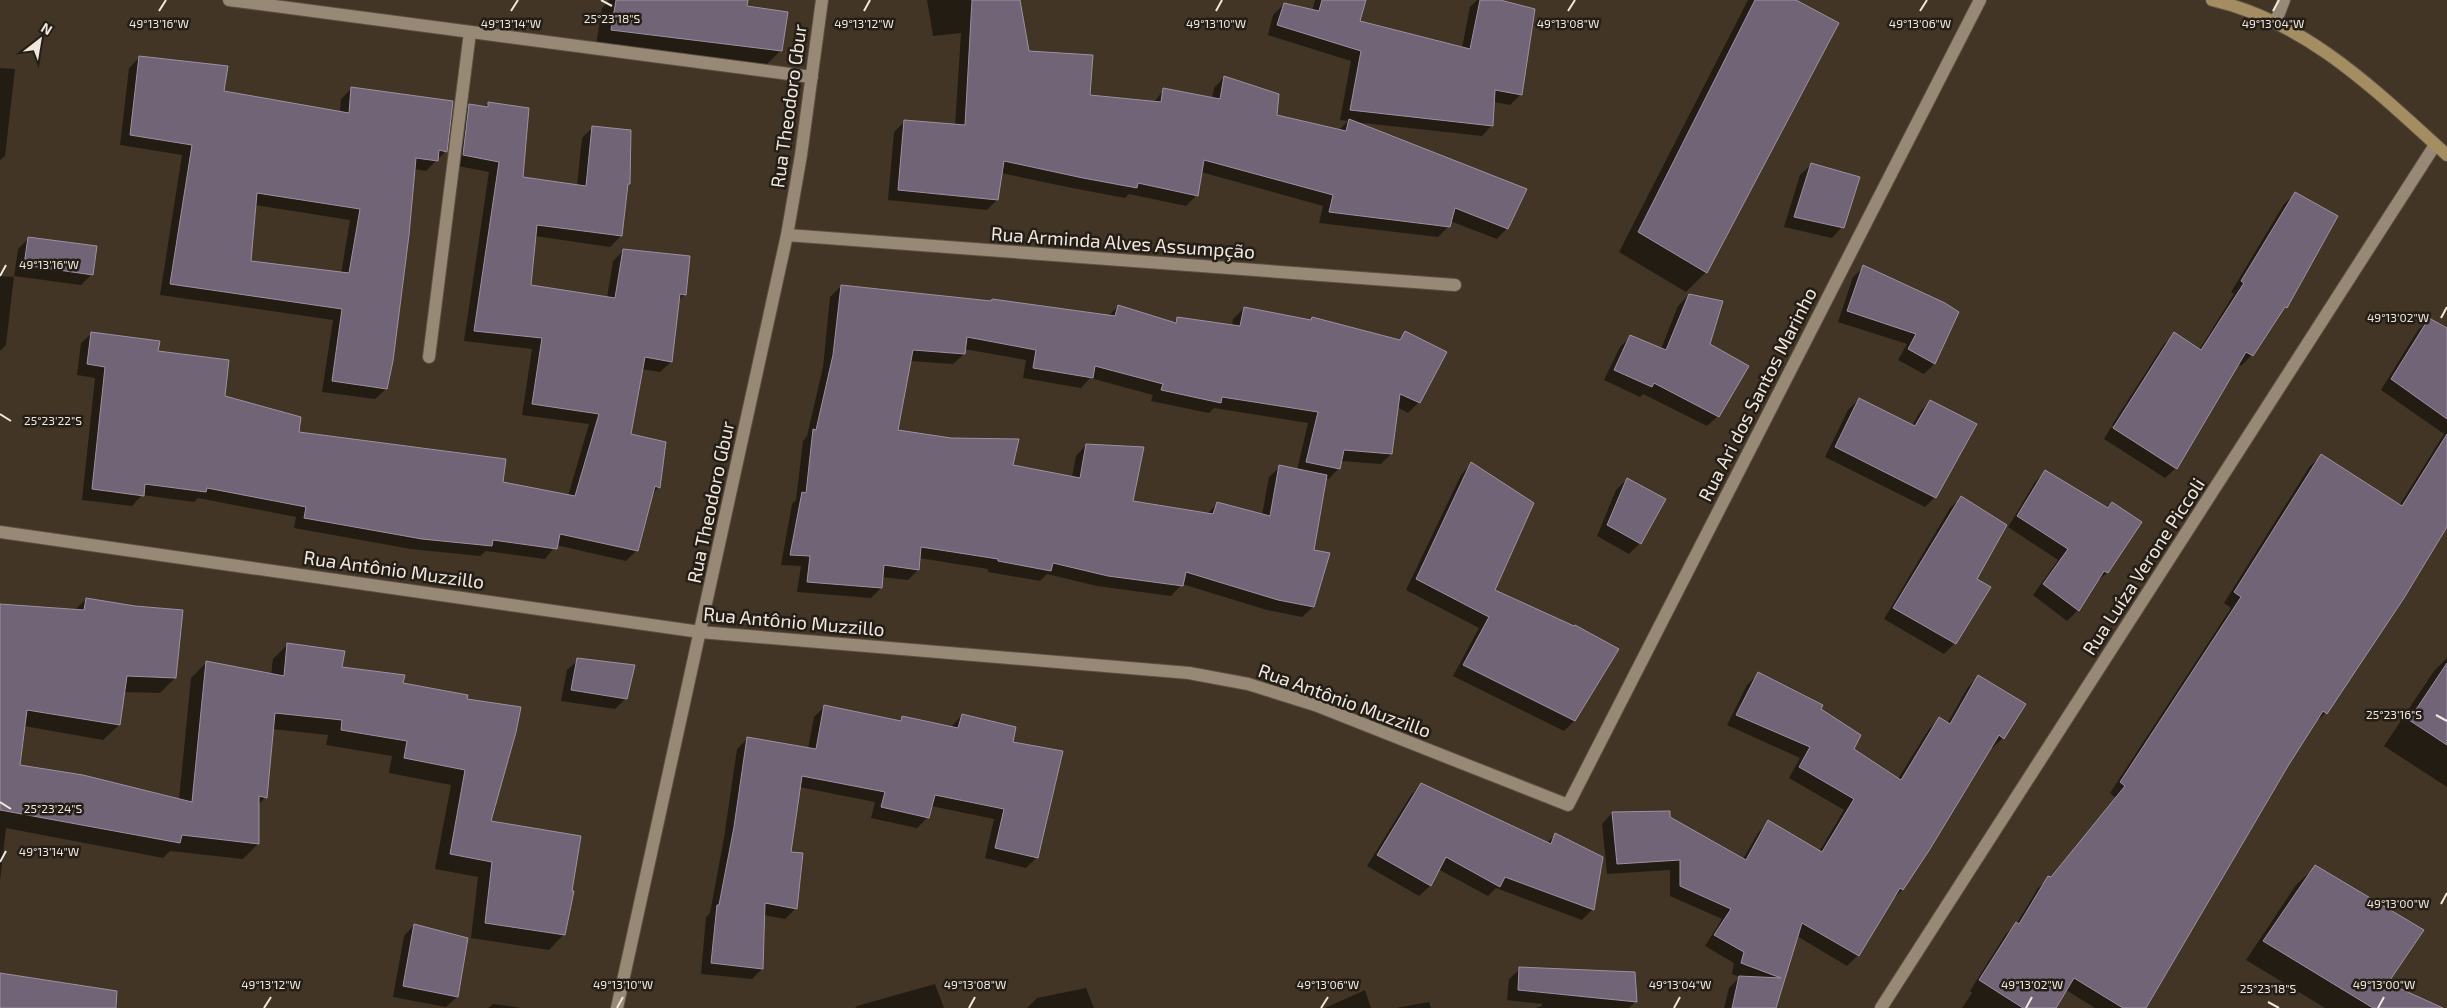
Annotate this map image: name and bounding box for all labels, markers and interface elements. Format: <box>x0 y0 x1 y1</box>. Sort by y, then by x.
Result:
text: 25°23'18"S <box>584 11 641 25</box>
north arrow <box>15 15 65 65</box>
text: 49°13'16"W <box>129 16 189 30</box>
text: 49°13'14"W <box>481 16 541 30</box>
text: 49°13'12"W <box>834 16 894 30</box>
text: 49°13'10"W <box>1186 16 1246 30</box>
text: 49°13'08"W <box>1537 16 1599 30</box>
text: 49°13'06"W <box>1889 16 1951 30</box>
text: 49°13'04"W <box>2242 16 2304 30</box>
text: N <box>38 19 56 38</box>
street label: Rua Theodoro Gbur <box>765 22 811 189</box>
street label: Rua Arminda Alves Assumpção <box>990 221 1256 264</box>
text: 49°13'16"W <box>19 257 79 271</box>
street label: Rua Ari dos Santos Marinho <box>1693 283 1821 505</box>
text: 49°13'02"W <box>2367 310 2429 324</box>
text: 25°23'22"S <box>24 413 82 427</box>
street label: Rua Theodoro Gbur <box>682 418 738 585</box>
street label: Rua Luíza Verone Piccoli <box>2077 473 2209 659</box>
street label: Rua Antônio Muzzillo <box>302 545 486 593</box>
street label: Rua Antônio Muzzillo <box>702 602 886 640</box>
street label: Rua Antônio Muzzillo <box>1255 658 1435 742</box>
text: 25°23'16"S <box>2366 707 2422 721</box>
text: 25°23'24"S <box>24 801 83 815</box>
text: 49°13'14"W <box>19 844 79 858</box>
text: 49°13'00"W <box>2367 896 2429 910</box>
text: 49°13'12"W <box>241 977 301 991</box>
text: 49°13'10"W <box>593 977 653 991</box>
text: 49°13'08"W <box>944 977 1006 991</box>
text: 49°13'06"W <box>1297 977 1359 991</box>
text: 49°13'04"W <box>1649 977 1711 991</box>
text: 49°13'02"W <box>2001 977 2063 991</box>
text: 49°13'00"W <box>2353 977 2415 991</box>
text: 25°23'18"S <box>2240 981 2297 995</box>

